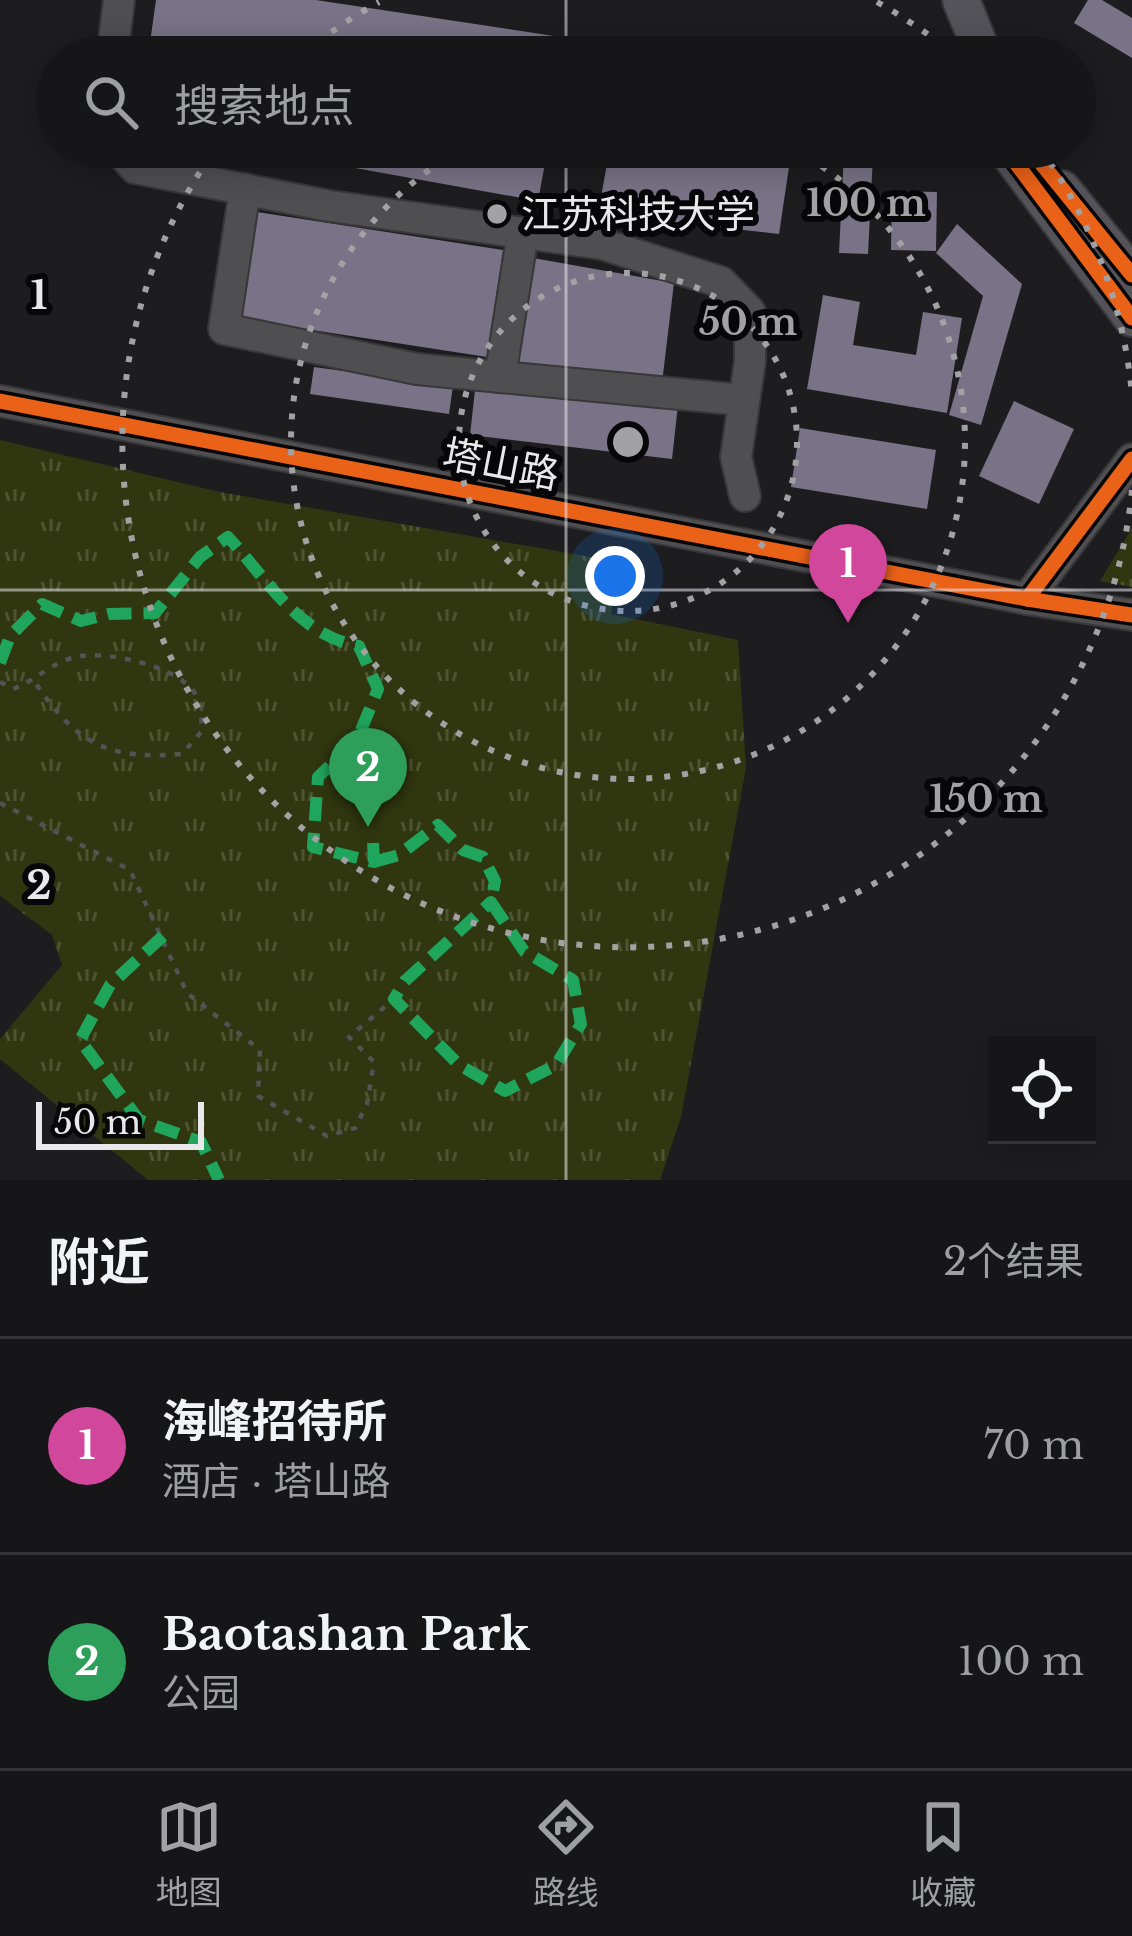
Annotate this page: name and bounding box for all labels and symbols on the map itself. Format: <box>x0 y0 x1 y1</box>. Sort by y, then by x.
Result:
text: 100 m <box>806 181 926 226</box>
place label: 江苏科技大学 <box>521 190 755 239</box>
marker: 江苏科技大学 <box>484 201 510 227</box>
text: 1 <box>30 271 48 320</box>
text: 50 m <box>699 300 797 345</box>
centre of rings <box>607 421 649 463</box>
street label: 塔山路 <box>439 429 563 500</box>
pin: 1 <box>809 524 887 623</box>
your location <box>585 546 645 606</box>
pin: 2 <box>329 728 407 827</box>
text: 150 m <box>929 777 1043 822</box>
text: 2 <box>26 861 52 910</box>
scale bar <box>36 1096 204 1149</box>

